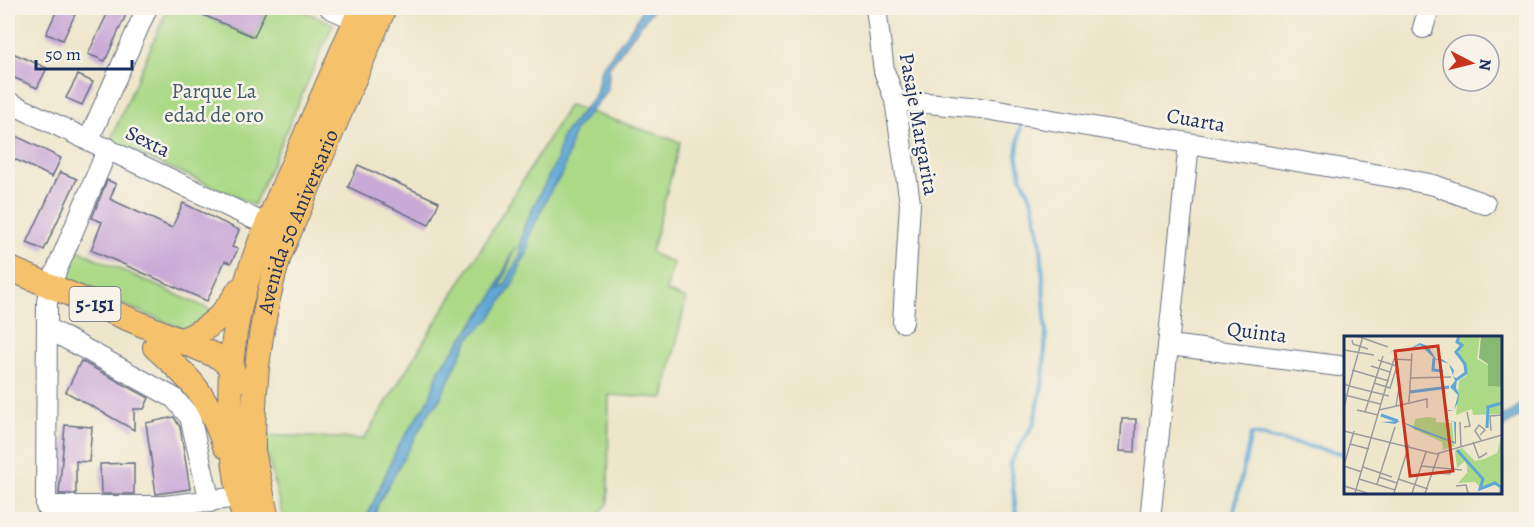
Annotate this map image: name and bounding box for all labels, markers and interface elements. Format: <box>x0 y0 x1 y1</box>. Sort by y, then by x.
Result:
scale bar <box>36 33 132 71</box>
north arrow <box>1441 33 1501 93</box>
text: 50 m <box>45 42 81 66</box>
street label: Pasaje Margarita <box>893 51 945 198</box>
text: N <box>1473 58 1497 72</box>
park label: Parque La edad de oro <box>164 77 264 129</box>
street label: Cuarta <box>1164 101 1228 139</box>
street label: Sexta <box>121 118 175 164</box>
street label: Avenida 50 Aniversario <box>251 125 345 317</box>
road number: 5-151 <box>70 287 121 321</box>
street label: Quinta <box>1225 314 1289 350</box>
inset map <box>1344 336 1501 494</box>

